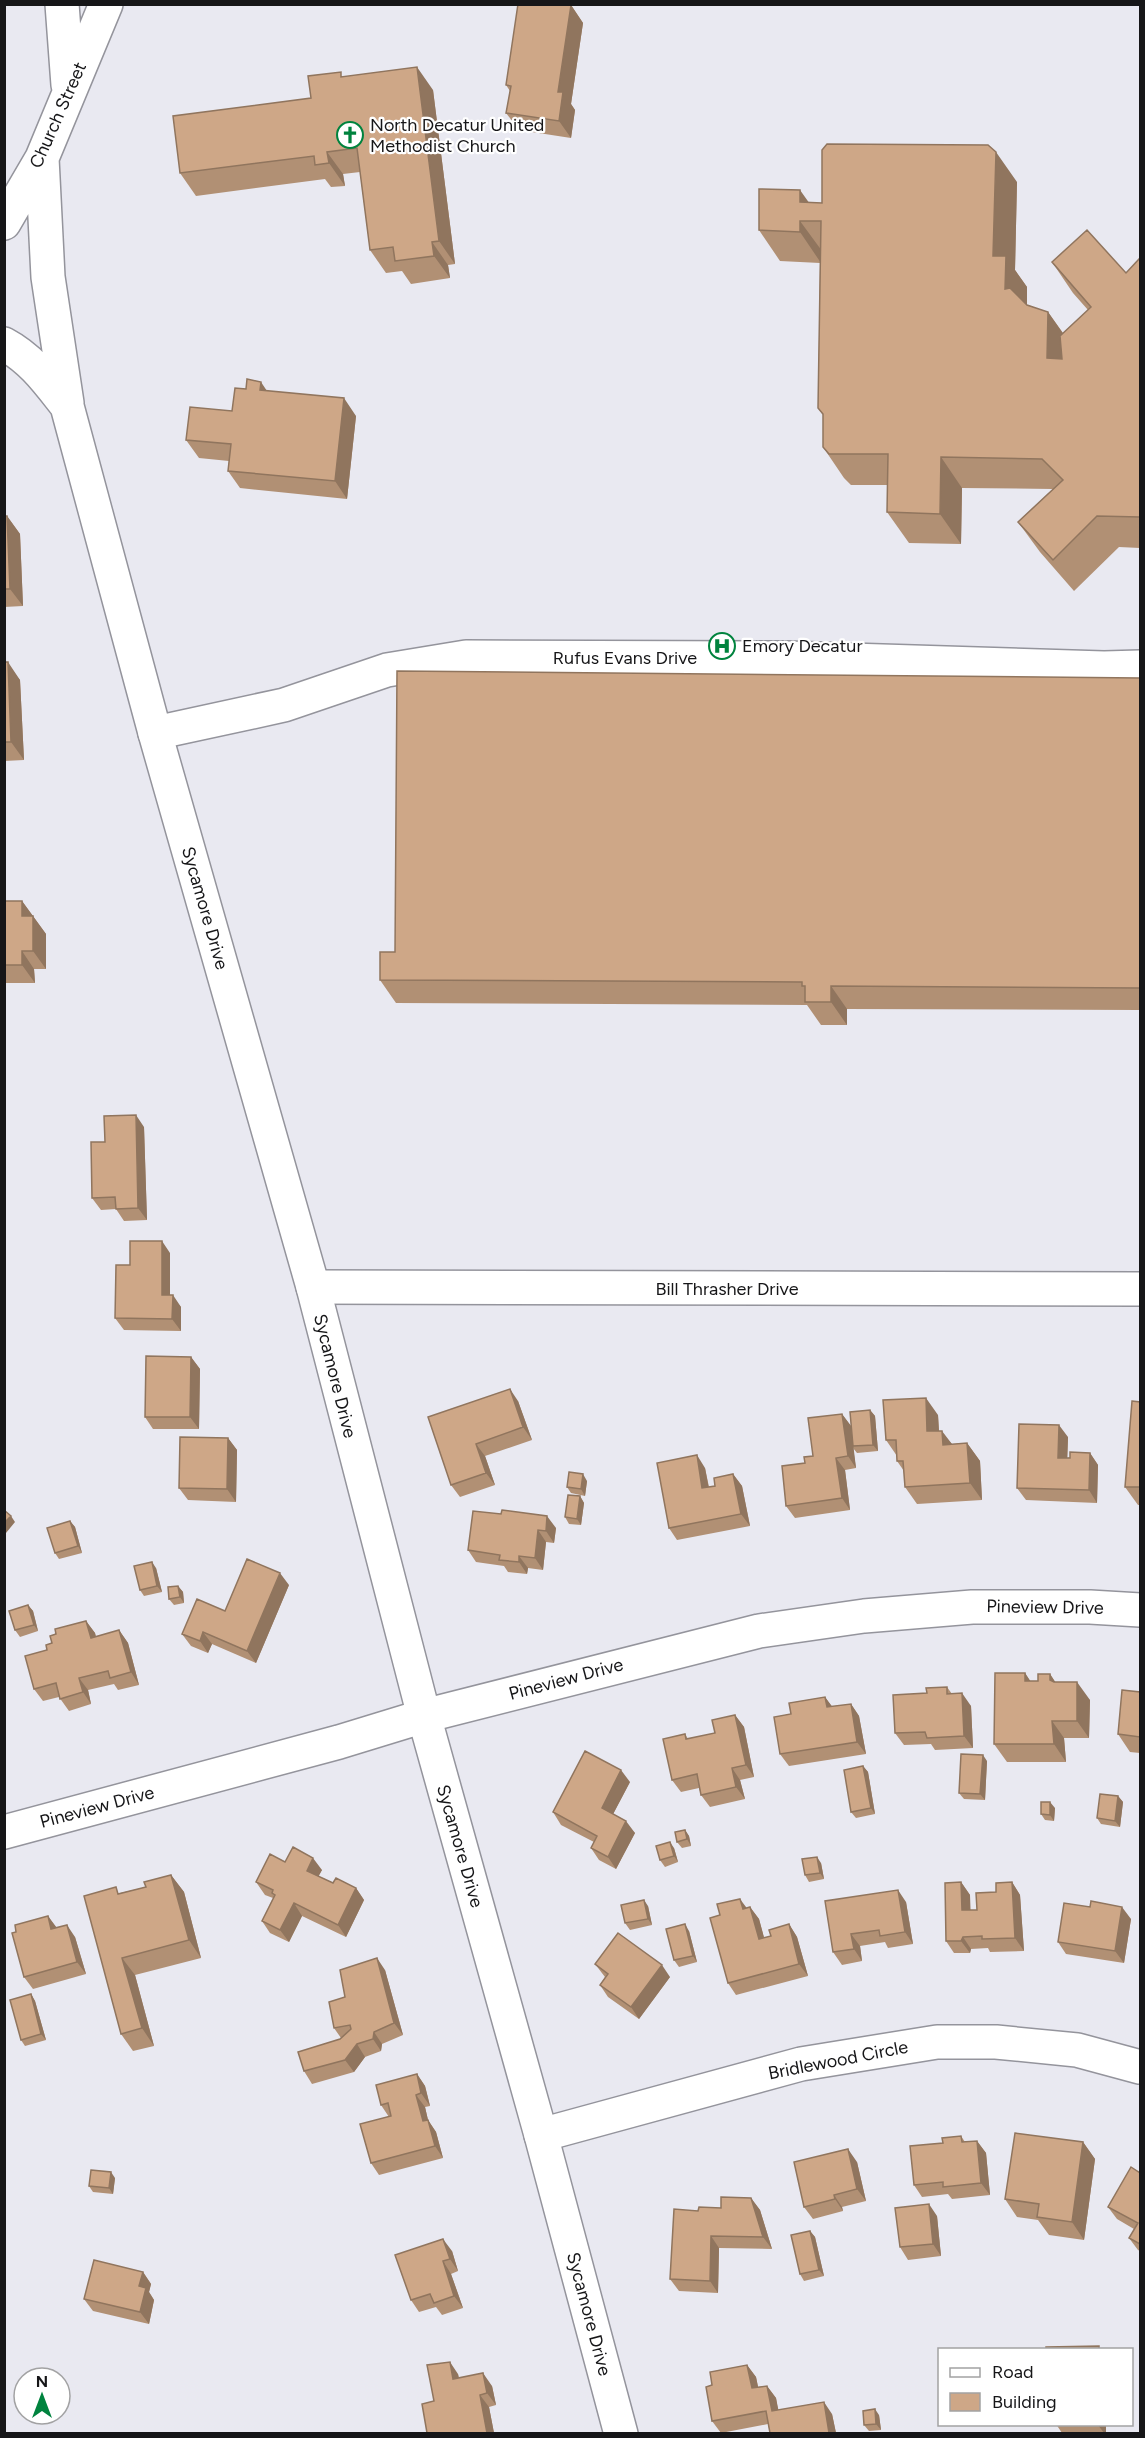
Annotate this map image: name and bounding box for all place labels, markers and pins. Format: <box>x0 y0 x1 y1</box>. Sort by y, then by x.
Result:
place label: North Decatur United Methodist Church <box>370 114 544 157</box>
church icon: North Decatur United Methodist Church <box>335 120 365 150</box>
hospital icon: Emory Decatur <box>707 631 737 661</box>
place label: Emory Decatur <box>742 635 862 657</box>

